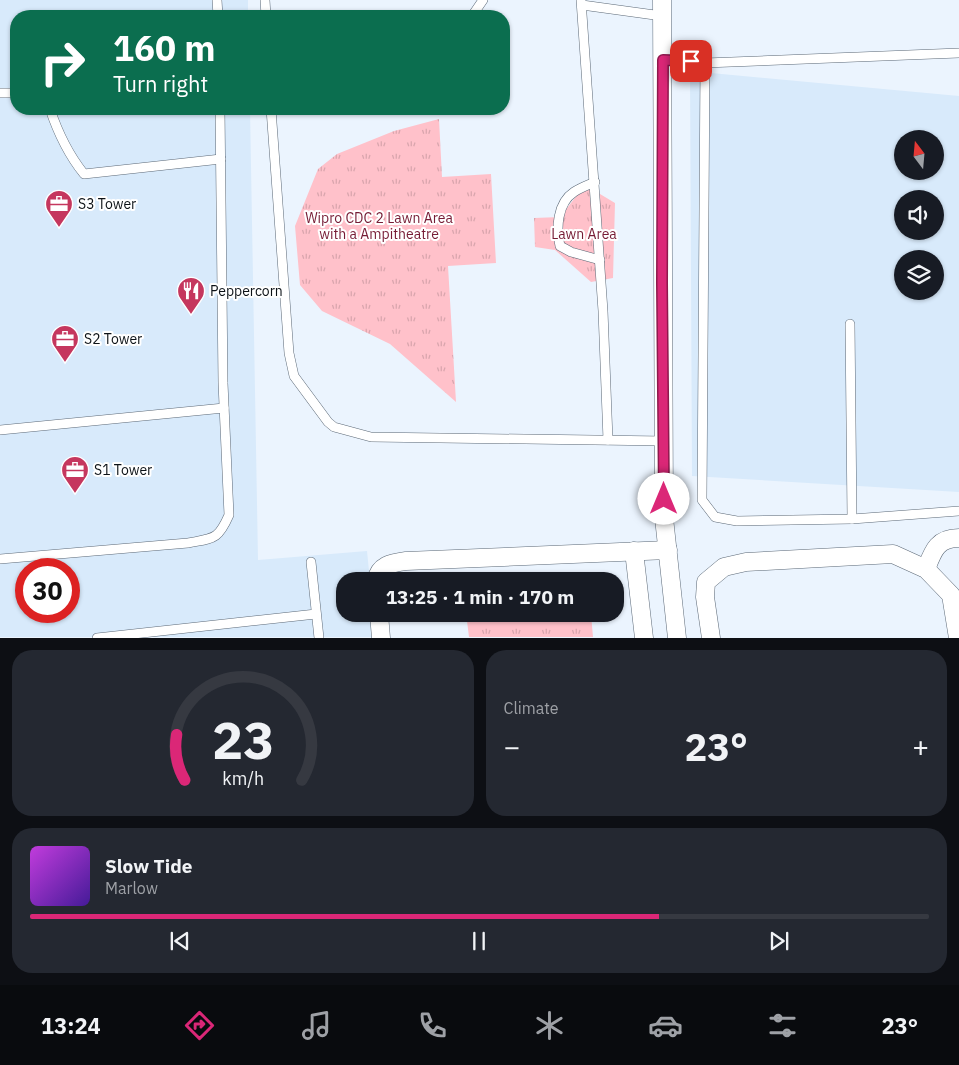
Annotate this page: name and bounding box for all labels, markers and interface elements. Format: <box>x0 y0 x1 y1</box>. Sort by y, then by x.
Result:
text: 160 m <box>113 25 216 71</box>
icon: right <box>30 30 95 95</box>
pin <box>670 40 712 82</box>
icon: arrive <box>677 47 705 75</box>
text: Turn right <box>113 69 208 98</box>
north arrow <box>894 130 944 180</box>
map controls <box>894 130 944 300</box>
office icon: S3 Tower <box>44 189 74 228</box>
button: sound <box>894 190 944 240</box>
place label: S3 Tower <box>78 195 136 213</box>
park label: Wipro CDC 2 Lawn Area with a Ampitheatre <box>305 209 453 243</box>
park label: Lawn Area <box>551 225 617 243</box>
button: layers <box>894 250 944 300</box>
restaurant icon: Peppercorn <box>176 276 206 315</box>
place label: Peppercorn <box>210 282 283 300</box>
office icon: S2 Tower <box>50 324 80 363</box>
place label: S2 Tower <box>84 330 142 348</box>
office icon: S1 Tower <box>60 455 90 494</box>
place label: S1 Tower <box>94 461 152 479</box>
position arrow <box>637 472 689 524</box>
speed limit sign: 30 <box>15 558 80 623</box>
text: 13:25 · 1 min · 170 m <box>386 585 574 609</box>
text: Climate <box>504 698 559 718</box>
text: 23 <box>212 706 274 773</box>
text: 23° <box>685 722 748 771</box>
text: − <box>504 728 520 765</box>
text: + <box>912 728 929 765</box>
text: km/h <box>222 767 264 790</box>
text: Slow Tide <box>105 854 192 878</box>
text: Marlow <box>105 878 158 898</box>
icon: previous <box>166 927 194 955</box>
icon: pause <box>465 927 493 955</box>
icon: next <box>765 927 793 955</box>
icon: directions <box>182 1008 217 1043</box>
icon: music <box>299 1008 334 1043</box>
icon: phone <box>415 1008 450 1043</box>
icon: climate <box>532 1008 567 1043</box>
icon: car <box>648 1008 683 1043</box>
icon: filters <box>765 1008 800 1043</box>
text: 13:24 <box>41 1011 101 1040</box>
text: 23° <box>881 1011 918 1040</box>

